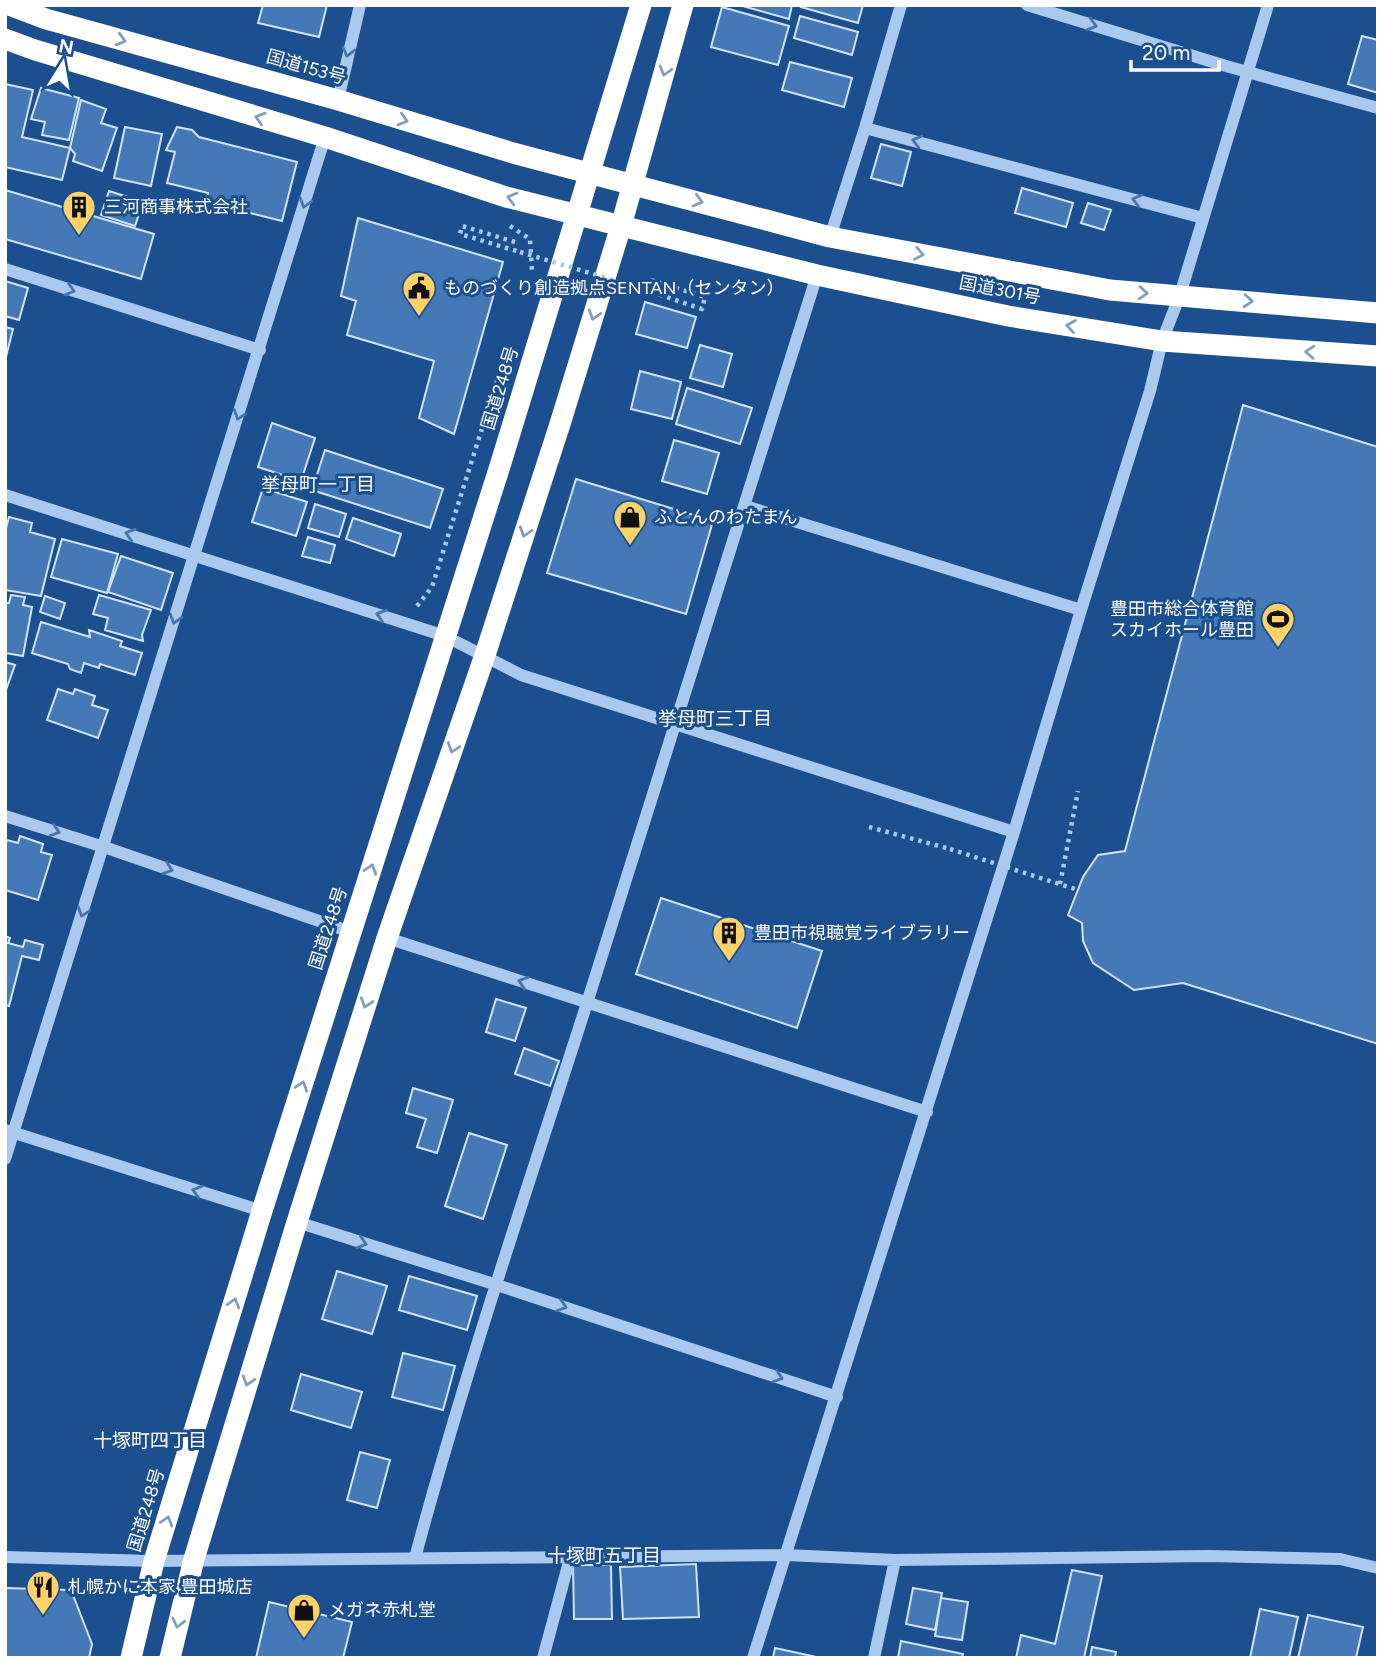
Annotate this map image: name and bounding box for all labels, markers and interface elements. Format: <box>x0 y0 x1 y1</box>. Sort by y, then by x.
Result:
one-way arrow <box>1086 17 1098 32</box>
north arrow <box>28 28 98 98</box>
scale bar <box>1131 28 1218 72</box>
one-way arrow <box>115 31 127 46</box>
text: N <box>57 34 76 59</box>
text: 20 m <box>1142 40 1190 65</box>
street label: 国道153号 <box>264 45 348 89</box>
one-way arrow <box>342 46 357 58</box>
one-way arrow <box>658 65 673 77</box>
one-way arrow <box>254 111 266 126</box>
one-way arrow <box>397 111 409 126</box>
one-way arrow <box>912 135 924 150</box>
building icon: 三河商事株式会社 <box>60 188 98 237</box>
one-way arrow <box>506 192 518 206</box>
one-way arrow <box>692 193 704 208</box>
one-way arrow <box>1131 194 1143 209</box>
place label: 三河商事株式会社 <box>104 196 248 218</box>
one-way arrow <box>299 196 314 208</box>
one-way arrow <box>913 246 925 261</box>
public building icon: ものづくり創造拠点SENTAN（センタン） <box>400 269 438 318</box>
street label: 国道301号 <box>957 271 1043 309</box>
place label: ものづくり創造拠点SENTAN（センタン） <box>444 277 784 299</box>
one-way arrow <box>64 282 76 296</box>
one-way arrow <box>1138 285 1149 300</box>
one-way arrow <box>1243 293 1254 308</box>
one-way arrow <box>587 309 602 321</box>
one-way arrow <box>1065 319 1077 334</box>
street label: 国道248号 <box>477 344 523 432</box>
one-way arrow <box>1304 344 1315 359</box>
one-way arrow <box>233 408 248 420</box>
district label: 挙母町一丁目 <box>261 473 375 496</box>
shop icon: ふとんのわたまん <box>611 498 649 547</box>
place label: ふとんのわたまん <box>654 506 797 528</box>
one-way arrow <box>519 525 533 537</box>
one-way arrow <box>124 527 136 542</box>
place label: 豊田市総合体育館 スカイホール豊田 <box>1110 598 1254 641</box>
sports icon: 豊田市総合体育館 スカイホール豊田 <box>1259 600 1297 649</box>
one-way arrow <box>375 609 387 623</box>
one-way arrow <box>168 613 183 625</box>
district label: 挙母町三丁目 <box>658 707 772 730</box>
one-way arrow <box>447 741 461 753</box>
one-way arrow <box>48 823 60 838</box>
one-way arrow <box>162 861 174 875</box>
one-way arrow <box>362 864 377 876</box>
street label: 国道248号 <box>304 884 352 972</box>
one-way arrow <box>77 906 92 918</box>
building icon: 豊田市視聴覚ライブラリー <box>710 914 748 963</box>
place label: 豊田市視聴覚ライブラリー <box>754 922 970 944</box>
one-way arrow <box>517 976 529 990</box>
one-way arrow <box>360 996 375 1008</box>
one-way arrow <box>294 1080 308 1093</box>
one-way arrow <box>192 1184 204 1199</box>
one-way arrow <box>355 1235 367 1249</box>
one-way arrow <box>226 1297 240 1310</box>
one-way arrow <box>555 1298 567 1312</box>
one-way arrow <box>771 1369 783 1384</box>
one-way arrow <box>242 1375 256 1387</box>
district label: 十塚町四丁目 <box>93 1429 207 1452</box>
street label: 国道248号 <box>123 1466 169 1554</box>
one-way arrow <box>158 1515 173 1527</box>
district label: 十塚町五丁目 <box>547 1544 661 1567</box>
restaurant icon: 札幌かに本家 豊田城店 <box>24 1568 62 1617</box>
place label: 札幌かに本家 豊田城店 <box>68 1576 252 1598</box>
shop icon: メガネ赤札堂 <box>285 1591 323 1640</box>
place label: メガネ赤札堂 <box>328 1599 436 1621</box>
one-way arrow <box>172 1617 186 1629</box>

